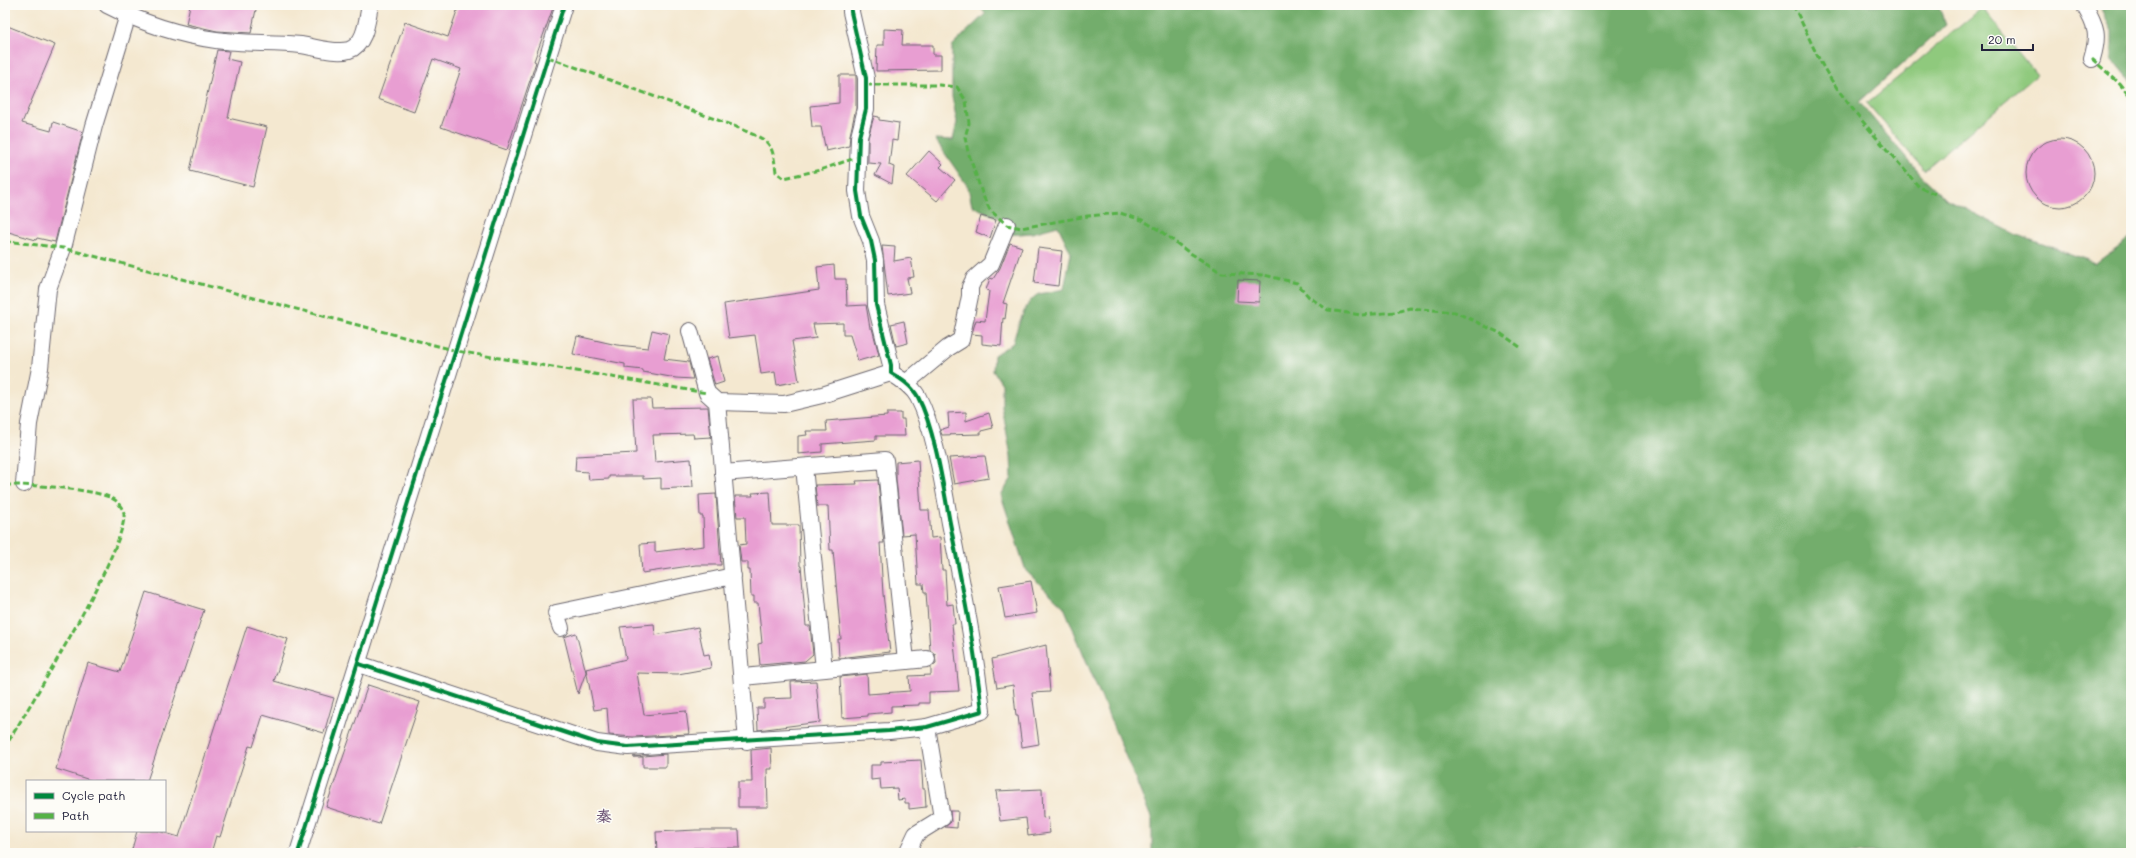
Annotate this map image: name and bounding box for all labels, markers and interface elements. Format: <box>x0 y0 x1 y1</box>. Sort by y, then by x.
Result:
scale bar <box>1982 26 2033 52</box>
text: 20 m <box>1988 31 2016 47</box>
legend <box>26 780 166 832</box>
text: Cycle path <box>62 787 125 803</box>
district label: 秦 <box>596 805 612 826</box>
text: Path <box>62 807 89 823</box>

